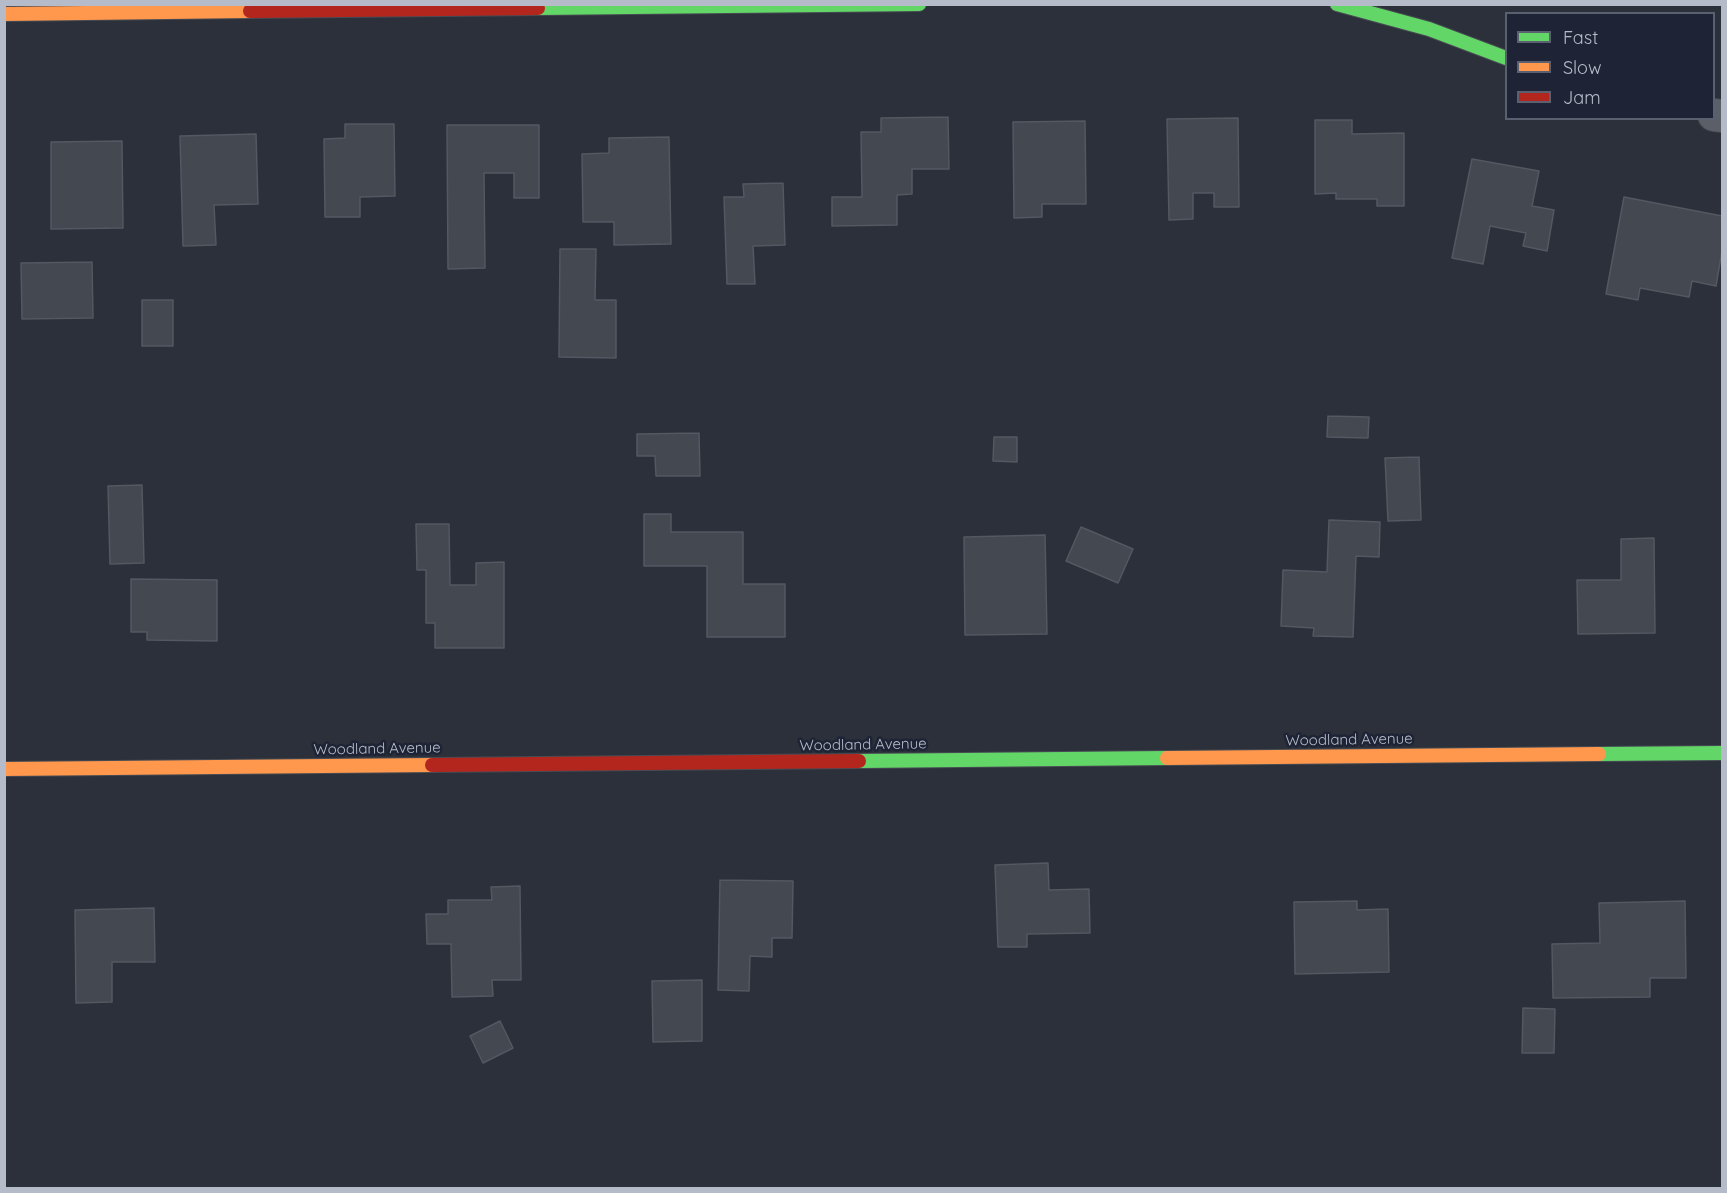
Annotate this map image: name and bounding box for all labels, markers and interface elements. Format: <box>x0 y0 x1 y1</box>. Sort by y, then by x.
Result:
legend <box>1505 12 1715 120</box>
text: Fast <box>1563 26 1598 49</box>
text: Slow <box>1563 56 1601 79</box>
text: Jam <box>1563 86 1601 109</box>
street label: Woodland Avenue <box>1285 730 1413 750</box>
street label: Woodland Avenue <box>799 735 927 755</box>
street label: Woodland Avenue <box>313 739 441 759</box>

